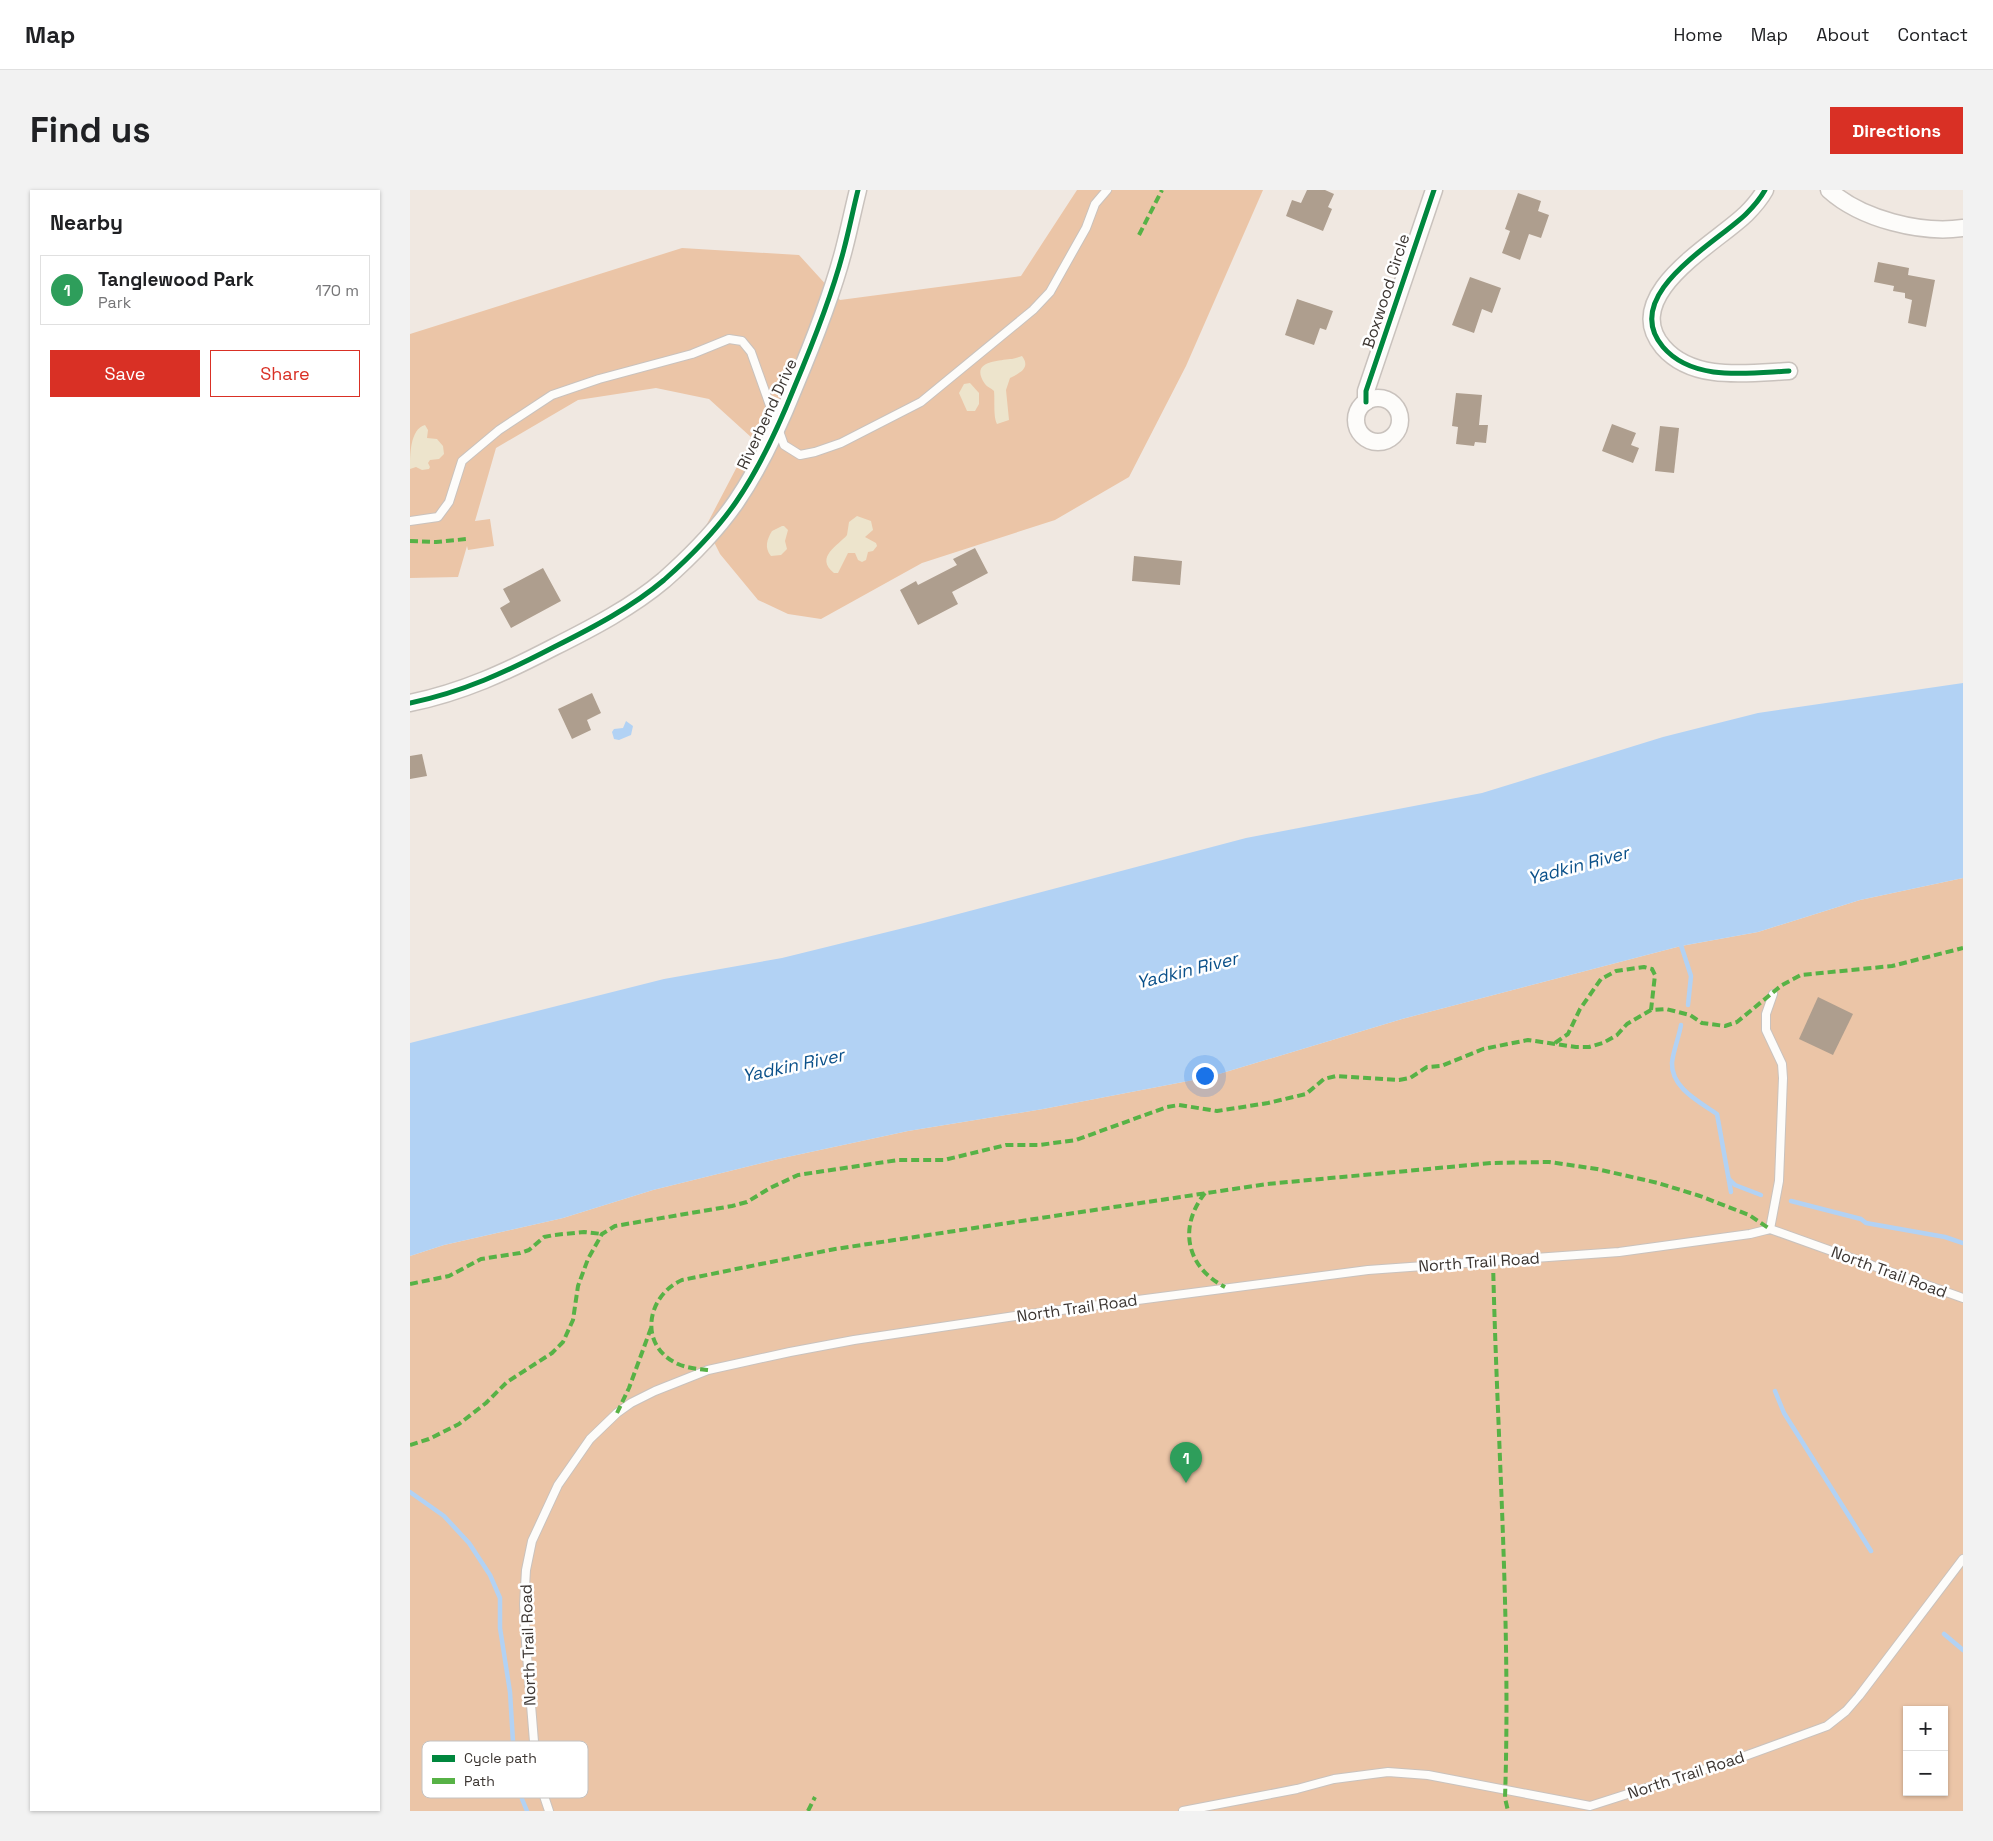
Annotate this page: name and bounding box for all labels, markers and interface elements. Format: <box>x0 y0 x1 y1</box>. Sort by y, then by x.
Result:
text: Map <box>25 19 75 50</box>
text: Home <box>1674 23 1723 46</box>
text: Map <box>1751 23 1788 46</box>
text: About <box>1816 23 1870 46</box>
text: Contact <box>1898 23 1968 46</box>
button: Directions <box>1830 107 1963 154</box>
text: Find us <box>30 108 151 152</box>
text: Nearby <box>50 209 123 236</box>
street label: Boxwood Circle <box>1358 231 1414 351</box>
text: Tanglewood Park <box>98 267 254 292</box>
text: 1 <box>63 280 71 301</box>
text: 170 m <box>315 280 359 301</box>
text: Park <box>98 292 131 313</box>
button: Save <box>50 350 200 397</box>
button: Share <box>210 350 360 397</box>
street label: Riverbend Drive <box>732 355 802 473</box>
water label: Yadkin River <box>1525 840 1633 890</box>
water label: Yadkin River <box>1134 946 1242 994</box>
water label: Yadkin River <box>740 1043 848 1087</box>
your location <box>1192 1063 1218 1089</box>
street label: North Trail Road <box>1828 1241 1950 1303</box>
street label: North Trail Road <box>1418 1247 1540 1277</box>
street label: North Trail Road <box>1015 1289 1139 1327</box>
pin: 1 <box>1170 1442 1202 1483</box>
street label: North Trail Road <box>515 1584 541 1706</box>
map controls <box>1903 1706 1948 1796</box>
button: + <box>1903 1706 1948 1751</box>
legend <box>422 1741 588 1798</box>
street label: North Trail Road <box>1625 1746 1747 1804</box>
text: Cycle path <box>464 1749 537 1767</box>
button: − <box>1903 1751 1948 1796</box>
text: Path <box>464 1772 495 1790</box>

